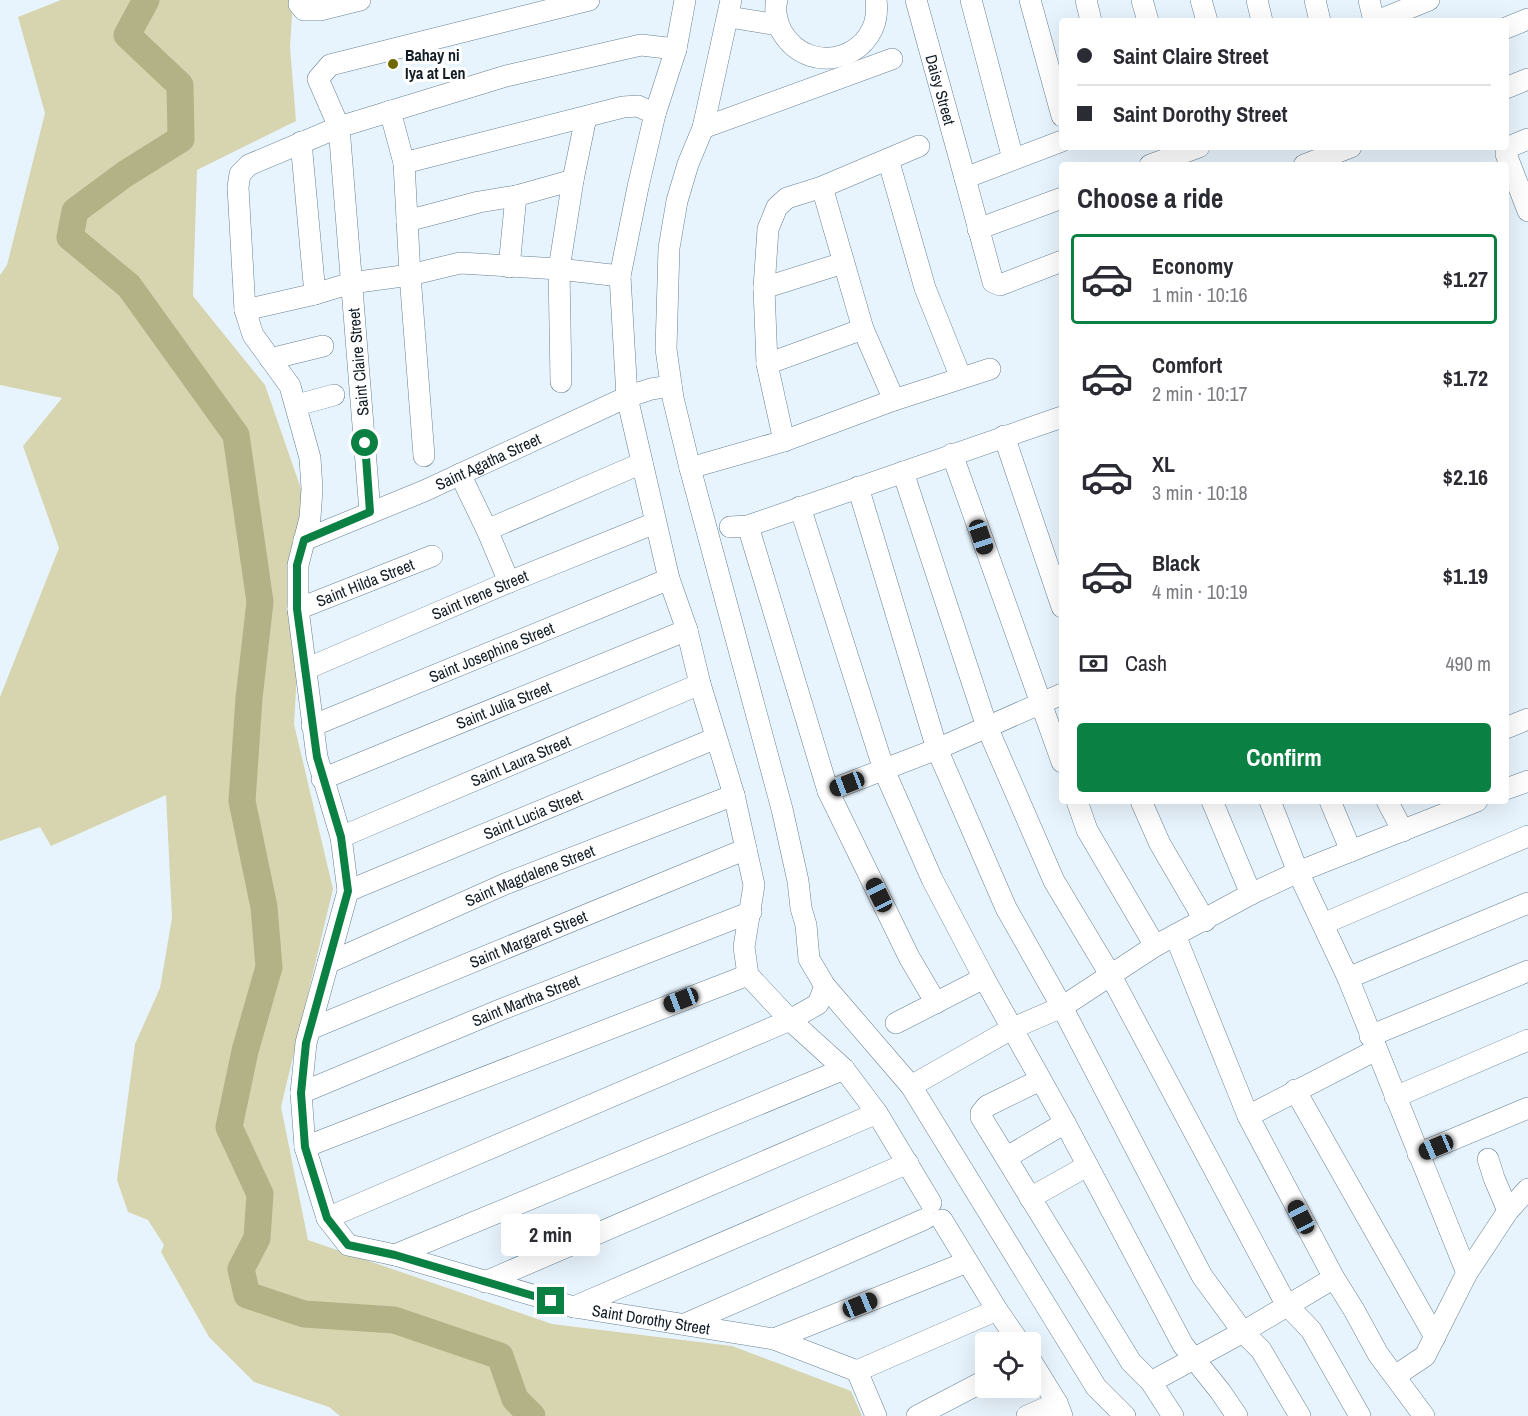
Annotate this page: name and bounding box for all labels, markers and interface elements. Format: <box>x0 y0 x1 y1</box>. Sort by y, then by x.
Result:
text: Saint Claire Street <box>1113 41 1268 71</box>
place label: Bahay ni Iya at Len <box>405 44 466 84</box>
street label: Daisy Street <box>920 52 961 128</box>
marker: Bahay ni Iya at Len <box>386 57 400 71</box>
text: Saint Dorothy Street <box>1113 99 1287 129</box>
text: Choose a ride <box>1077 180 1223 216</box>
text: Economy <box>1152 251 1233 281</box>
icon: car <box>1080 252 1134 306</box>
text: $1.27 <box>1443 264 1488 294</box>
text: 1 min · 10:16 <box>1152 281 1248 308</box>
street label: Saint Claire Street <box>342 307 374 417</box>
text: Comfort <box>1152 350 1222 380</box>
icon: car <box>1080 351 1134 405</box>
text: $1.72 <box>1443 363 1488 393</box>
text: 2 min · 10:17 <box>1152 380 1248 407</box>
street label: Saint Agatha Street <box>432 427 544 495</box>
route start <box>351 429 378 456</box>
text: XL <box>1152 449 1175 479</box>
icon: car <box>1080 450 1134 504</box>
text: $2.16 <box>1443 462 1488 492</box>
text: 3 min · 10:18 <box>1152 479 1248 506</box>
car <box>967 517 995 557</box>
text: Black <box>1152 548 1200 578</box>
icon: car <box>1080 549 1134 603</box>
street label: Saint Hilda Street <box>313 553 418 612</box>
text: $1.19 <box>1443 561 1488 591</box>
street label: Saint Irene Street <box>428 564 532 625</box>
text: 4 min · 10:19 <box>1152 578 1248 605</box>
street label: Saint Josephine Street <box>425 616 558 688</box>
icon: cash <box>1077 647 1110 680</box>
text: Cash <box>1125 648 1167 678</box>
text: 490 m <box>1445 650 1491 677</box>
street label: Saint Julia Street <box>453 676 555 734</box>
button: Confirm <box>1077 723 1491 792</box>
street label: Saint Laura Street <box>467 729 574 792</box>
car <box>827 769 867 799</box>
street label: Saint Lucia Street <box>480 784 586 845</box>
street label: Saint Magdalene Street <box>461 839 598 911</box>
car <box>863 875 895 915</box>
street label: Saint Margaret Street <box>466 905 591 973</box>
street label: Saint Martha Street <box>468 969 583 1032</box>
car <box>661 985 701 1015</box>
car <box>1416 1132 1456 1162</box>
car <box>1285 1197 1317 1237</box>
callout: 2 min <box>502 1214 600 1256</box>
text: 2 min <box>529 1221 572 1248</box>
route end <box>537 1287 564 1314</box>
car <box>840 1290 880 1320</box>
street label: Saint Dorothy Street <box>591 1299 712 1340</box>
map controls <box>975 1332 1041 1398</box>
button: locate <box>975 1332 1041 1398</box>

